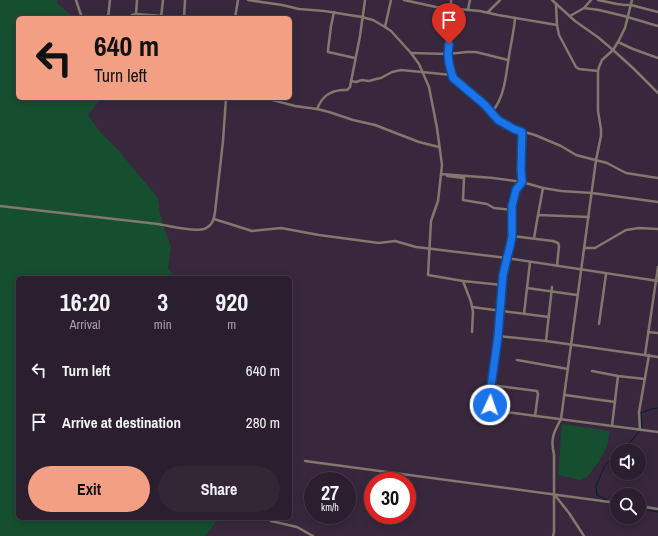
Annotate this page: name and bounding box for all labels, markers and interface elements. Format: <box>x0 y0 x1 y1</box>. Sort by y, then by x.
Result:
pin <box>432 3 466 44</box>
icon: arrive <box>438 9 460 31</box>
text: 640 m <box>94 27 159 65</box>
icon: left <box>28 32 80 84</box>
text: Turn left <box>94 63 147 88</box>
text: 16:20 <box>60 286 110 318</box>
text: 3 <box>157 286 168 318</box>
text: 920 <box>215 286 248 318</box>
text: Arrival <box>70 316 100 333</box>
text: min <box>154 316 172 333</box>
text: m <box>227 316 236 333</box>
icon: left <box>28 359 50 381</box>
text: Turn left <box>62 360 110 381</box>
text: 640 m <box>246 360 280 381</box>
position arrow <box>469 384 511 426</box>
icon: arrive <box>28 411 50 433</box>
text: Arrive at destination <box>62 412 181 433</box>
text: 280 m <box>246 412 280 433</box>
map controls <box>610 444 646 524</box>
button: sound <box>610 444 646 480</box>
button: Exit <box>28 466 150 512</box>
button: Share <box>158 466 280 512</box>
speed limit sign: 30 <box>364 472 416 524</box>
text: 27 <box>321 479 339 506</box>
button: search <box>610 488 646 524</box>
text: km/h <box>321 501 339 514</box>

